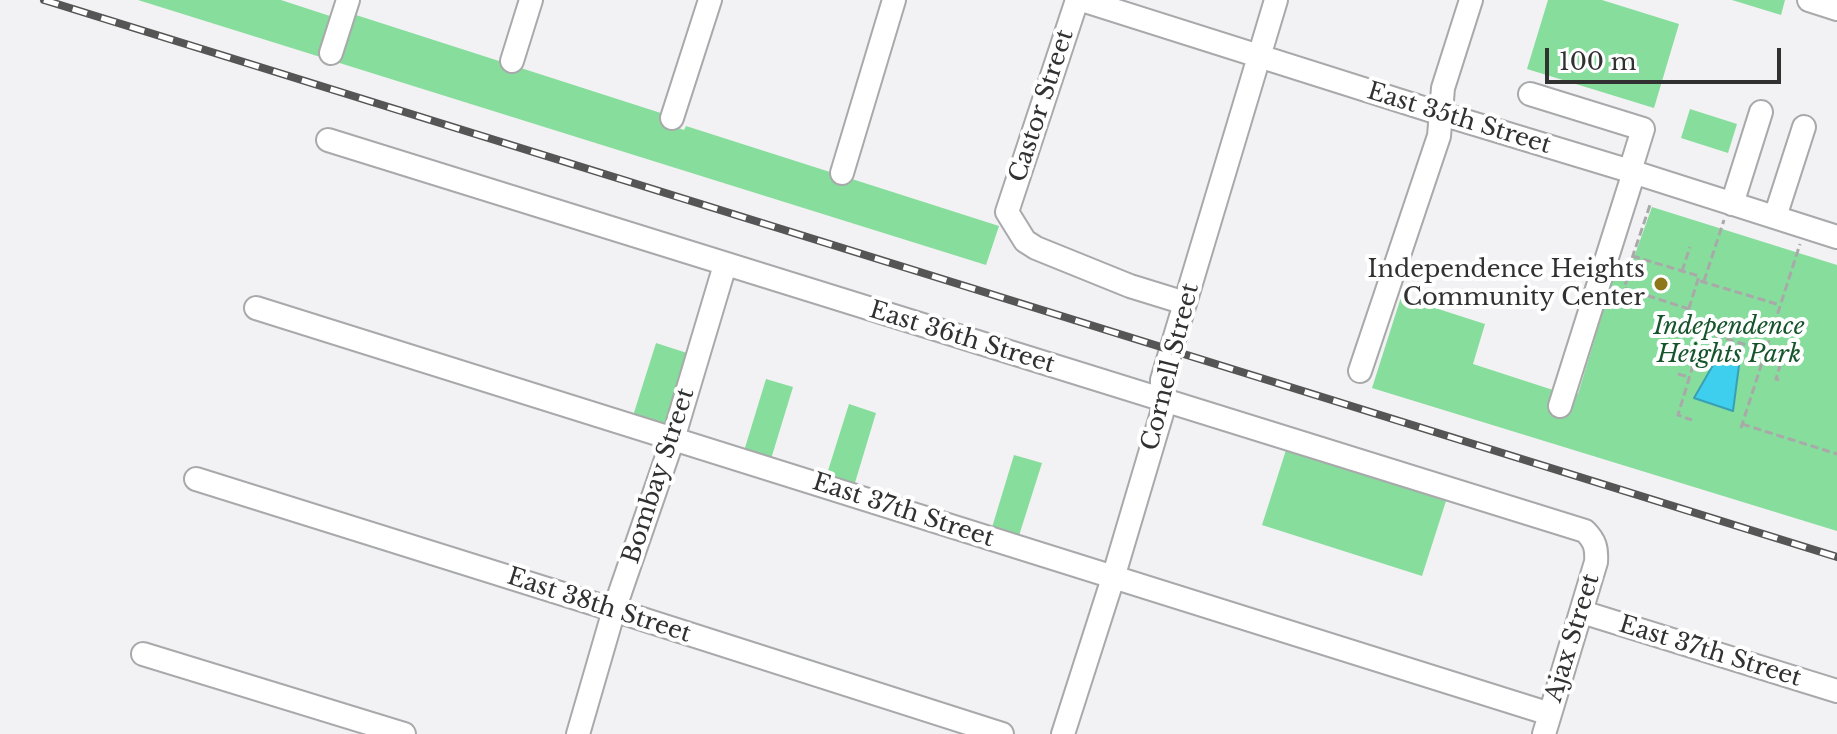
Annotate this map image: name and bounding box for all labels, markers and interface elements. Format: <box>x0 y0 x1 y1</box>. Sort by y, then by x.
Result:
street label: Castor Street <box>1004 26 1080 186</box>
scale bar <box>1549 32 1785 82</box>
text: 100 m <box>1559 47 1637 76</box>
street label: East 35th Street <box>1364 77 1554 161</box>
place label: Independence Heights Community Center <box>1368 256 1645 312</box>
marker: Independence Heights Community Center <box>1652 275 1670 293</box>
street label: Cornell Street <box>1136 280 1206 454</box>
street label: East 36th Street <box>866 296 1058 380</box>
park label: Independence Heights Park <box>1653 313 1805 369</box>
street label: Bombay Street <box>617 385 701 567</box>
street label: East 37th Street <box>809 468 997 554</box>
street label: East 38th Street <box>503 563 695 649</box>
street label: Ajax Street <box>1540 570 1606 706</box>
street label: East 37th Street <box>1615 611 1805 693</box>

